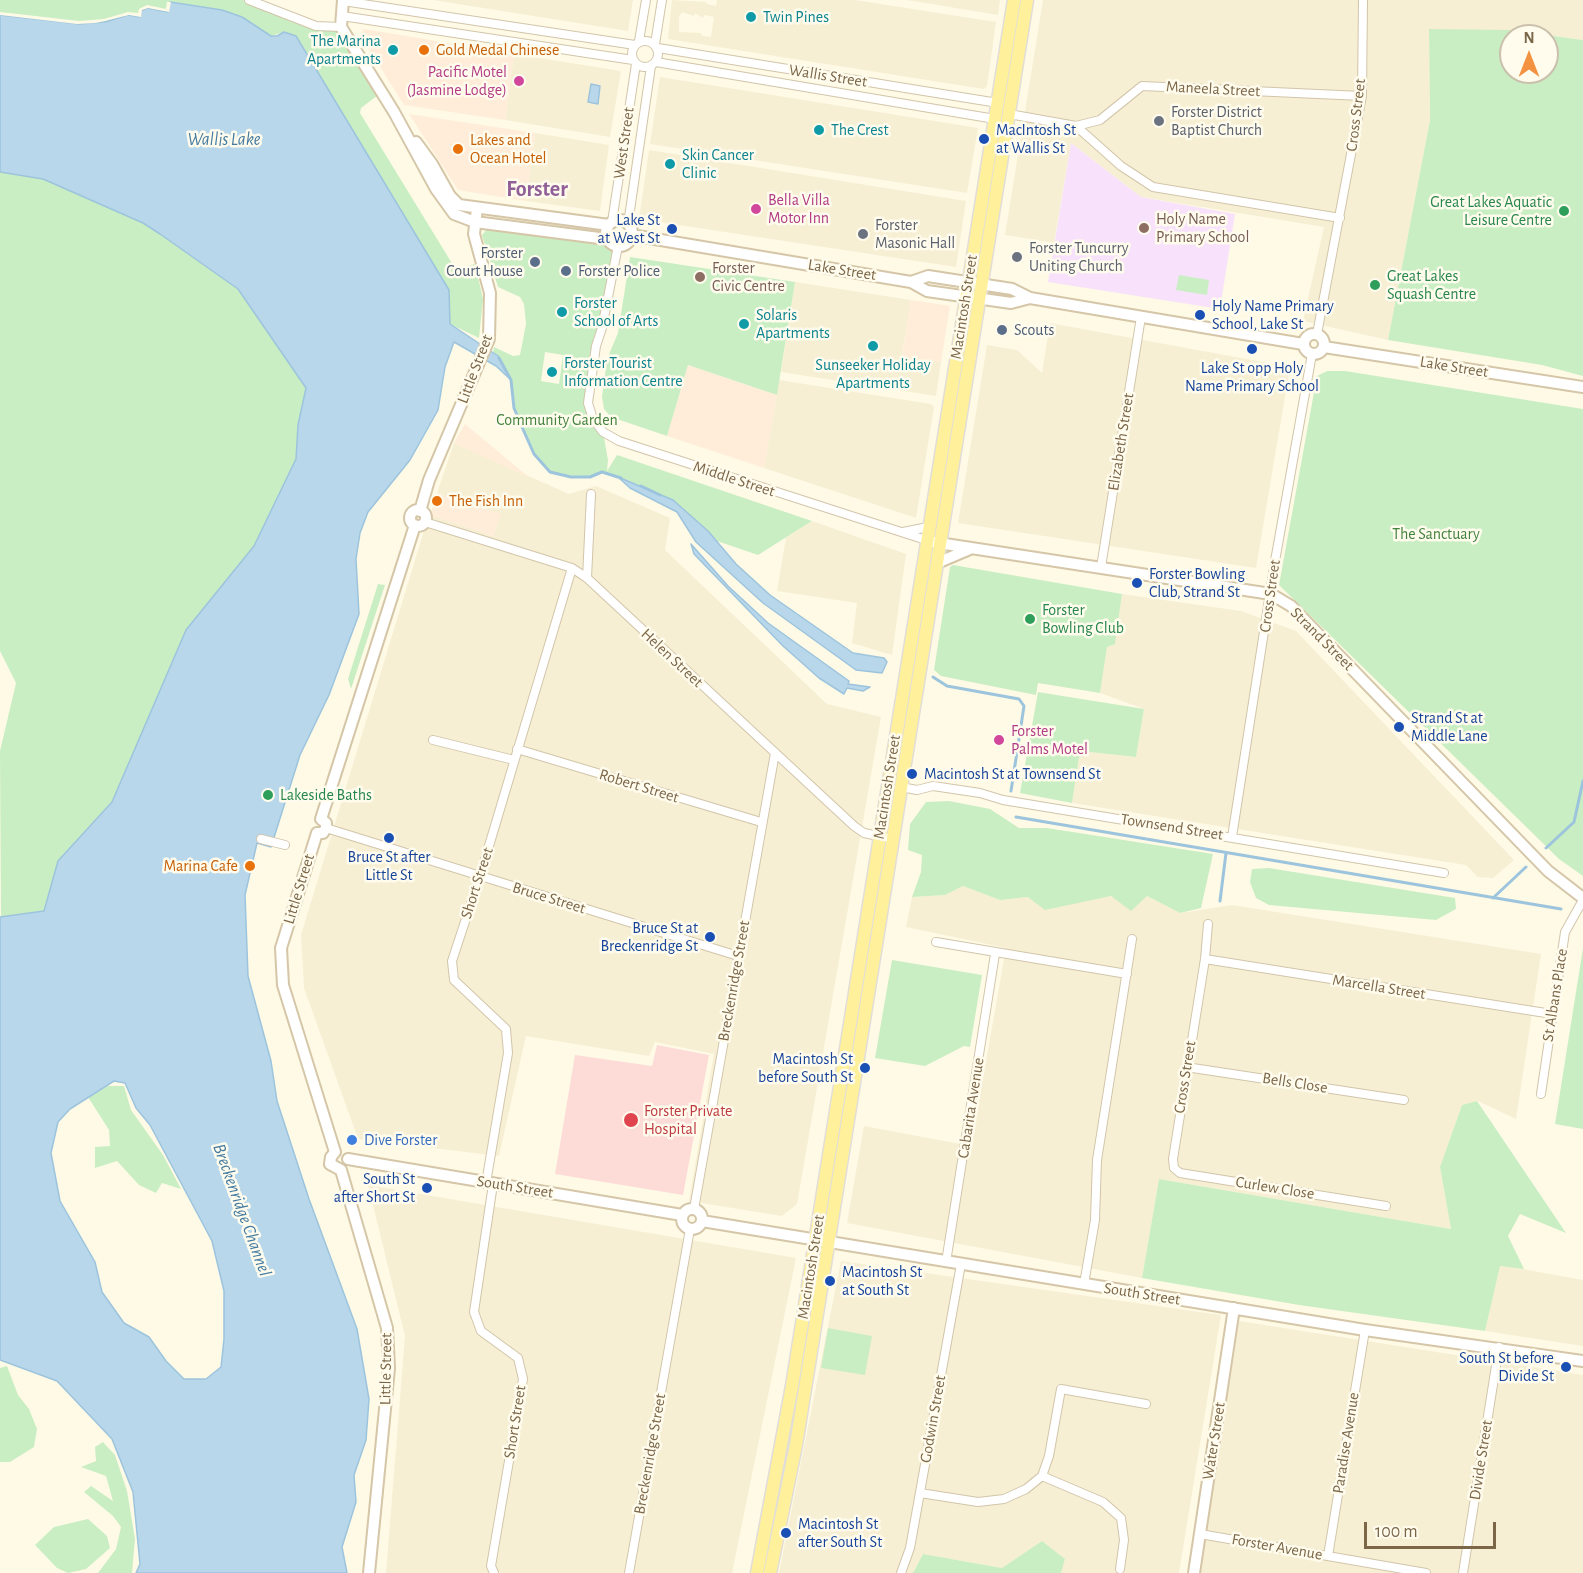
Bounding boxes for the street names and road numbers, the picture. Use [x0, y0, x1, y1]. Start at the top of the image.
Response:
street label: Wallis Street [788, 60, 868, 92]
street label: Maneela Street [1165, 77, 1261, 101]
street label: Cross Street [1342, 78, 1370, 152]
street label: West Street [609, 106, 639, 180]
street label: Macintosh Street [946, 253, 982, 361]
street label: Lake Street [807, 255, 877, 285]
street label: Little Street [453, 332, 497, 406]
street label: Lake Street [1419, 352, 1489, 382]
street label: Elizabeth Street [1104, 392, 1138, 492]
street label: Middle Street [691, 457, 777, 501]
street label: Cross Street [1255, 558, 1285, 634]
street label: Strand Street [1286, 603, 1358, 675]
street label: Helen Street [637, 624, 707, 692]
street label: Macintosh Street [869, 733, 905, 841]
street label: Robert Street [597, 765, 681, 807]
street label: Townsend Street [1119, 809, 1225, 845]
street label: Short Street [456, 845, 498, 921]
street label: Little Street [279, 852, 319, 926]
street label: Bruce Street [510, 878, 588, 918]
street label: Breckenridge Street [714, 919, 754, 1043]
street label: St Albans Place [1538, 947, 1572, 1043]
street label: Marcella Street [1331, 970, 1427, 1004]
street label: Cross Street [1170, 1039, 1200, 1115]
street label: Cabarita Avenue [954, 1056, 988, 1160]
street label: Bells Close [1261, 1068, 1329, 1098]
street label: South Street [475, 1171, 555, 1203]
street label: Curlew Close [1234, 1172, 1316, 1204]
street label: Macintosh Street [793, 1213, 829, 1321]
street label: South Street [1102, 1278, 1182, 1310]
street label: Little Street [376, 1333, 396, 1405]
street label: Godwin Street [916, 1374, 950, 1464]
street label: Short Street [500, 1384, 530, 1460]
street label: Paradise Avenue [1329, 1391, 1363, 1495]
street label: Breckenridge Street [630, 1392, 670, 1516]
street label: Water Street [1198, 1401, 1230, 1481]
street label: Divide Street [1465, 1419, 1497, 1501]
street label: Forster Avenue [1230, 1530, 1324, 1564]

